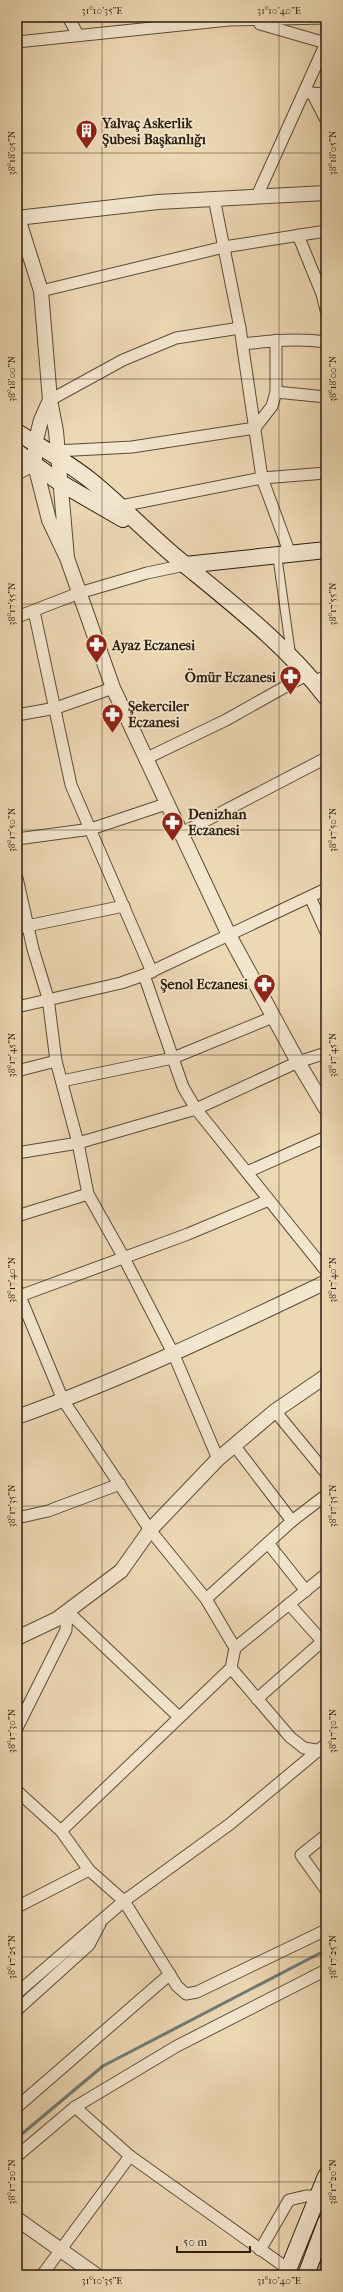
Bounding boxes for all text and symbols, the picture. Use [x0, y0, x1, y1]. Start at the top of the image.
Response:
text: 31°10'35"E [82, 5, 122, 17]
text: 31°10'40"E [257, 5, 301, 17]
place label: Yalvaç Askerlik Şubesi Başkanlığı [101, 115, 207, 149]
building icon: Yalvaç Askerlik Şubesi Başkanlığı [73, 118, 99, 151]
text: 38°18'05"N [6, 130, 18, 175]
text: 38°18'05"N [327, 130, 339, 175]
text: 38°18'00"N [6, 356, 18, 402]
text: 38°18'00"N [327, 356, 339, 402]
text: 38°17'55"N [6, 582, 18, 626]
text: 38°17'55"N [327, 582, 339, 626]
pharmacy icon: Ayaz Eczanesi [83, 632, 109, 665]
place label: Ayaz Eczanesi [111, 637, 196, 654]
pharmacy icon: Ömür Eczanesi [278, 664, 304, 697]
place label: Ömür Eczanesi [185, 668, 277, 686]
place label: Şekerciler Eczanesi [128, 698, 190, 731]
pharmacy icon: Şekerciler Eczanesi [99, 701, 125, 734]
place label: Denizhan Eczanesi [188, 806, 247, 839]
text: 38°17'50"N [6, 807, 18, 852]
text: 38°17'50"N [327, 807, 339, 852]
pharmacy icon: Denizhan Eczanesi [160, 809, 186, 842]
pharmacy icon: Şenol Eczanesi [251, 971, 277, 1004]
place label: Şenol Eczanesi [160, 976, 249, 993]
text: 38°17'45"N [6, 1032, 18, 1077]
text: 38°17'45"N [327, 1032, 339, 1077]
text: 38°17'40"N [6, 1256, 18, 1303]
text: 38°17'40"N [327, 1256, 339, 1303]
text: 38°17'35"N [6, 1484, 18, 1528]
text: 38°17'35"N [327, 1484, 339, 1528]
text: 38°17'30"N [6, 1708, 18, 1753]
text: 38°17'30"N [327, 1708, 339, 1753]
text: 38°17'25"N [6, 1934, 18, 1979]
text: 38°17'25"N [327, 1934, 339, 1979]
text: 38°17'20"N [6, 2159, 18, 2205]
text: 38°17'20"N [327, 2159, 339, 2205]
scale bar [177, 2228, 250, 2254]
text: 50 m [183, 2235, 207, 2249]
text: 31°10'35"E [82, 2275, 122, 2287]
text: 31°10'40"E [257, 2275, 301, 2287]

